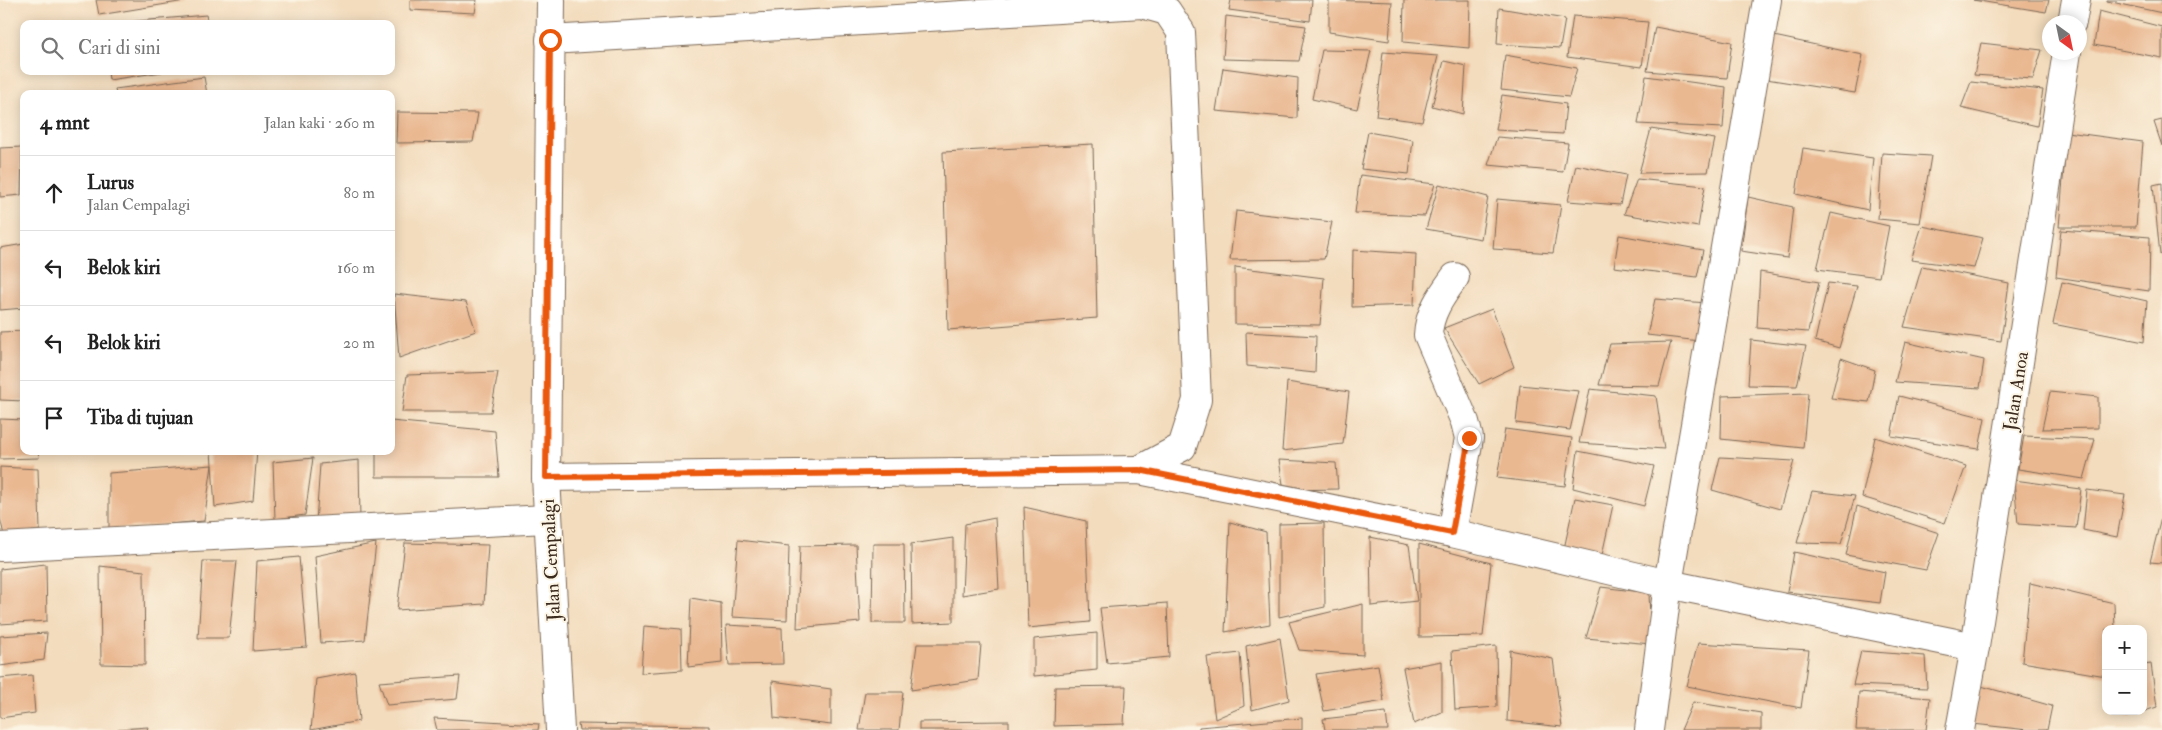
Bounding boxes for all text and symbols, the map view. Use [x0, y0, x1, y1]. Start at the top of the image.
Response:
north arrow [2042, 15, 2087, 60]
search box [20, 20, 395, 75]
route start [539, 29, 562, 52]
icon: search [38, 34, 66, 62]
text: Cari di sini [78, 36, 161, 60]
text: 4 mnt [40, 109, 90, 136]
text: Jalan kaki · 260 m [264, 113, 375, 133]
text: Lurus [87, 171, 134, 195]
icon: ahead [40, 179, 68, 207]
text: 80 m [344, 183, 375, 203]
text: Jalan Cempalagi [87, 195, 190, 215]
icon: left [40, 254, 68, 282]
text: Belok kiri [87, 256, 161, 280]
text: 160 m [337, 258, 375, 278]
icon: left [40, 329, 68, 357]
text: Belok kiri [87, 331, 161, 355]
text: 20 m [343, 333, 375, 353]
street label: Jalan Anoa [1998, 349, 2034, 434]
icon: arrive [40, 404, 68, 432]
text: Tiba di tujuan [87, 406, 193, 430]
route end [1458, 427, 1481, 450]
street label: Jalan Cempalagi [536, 498, 567, 623]
map controls [2102, 625, 2147, 715]
button: + [2102, 625, 2147, 670]
button: − [2102, 670, 2147, 715]

